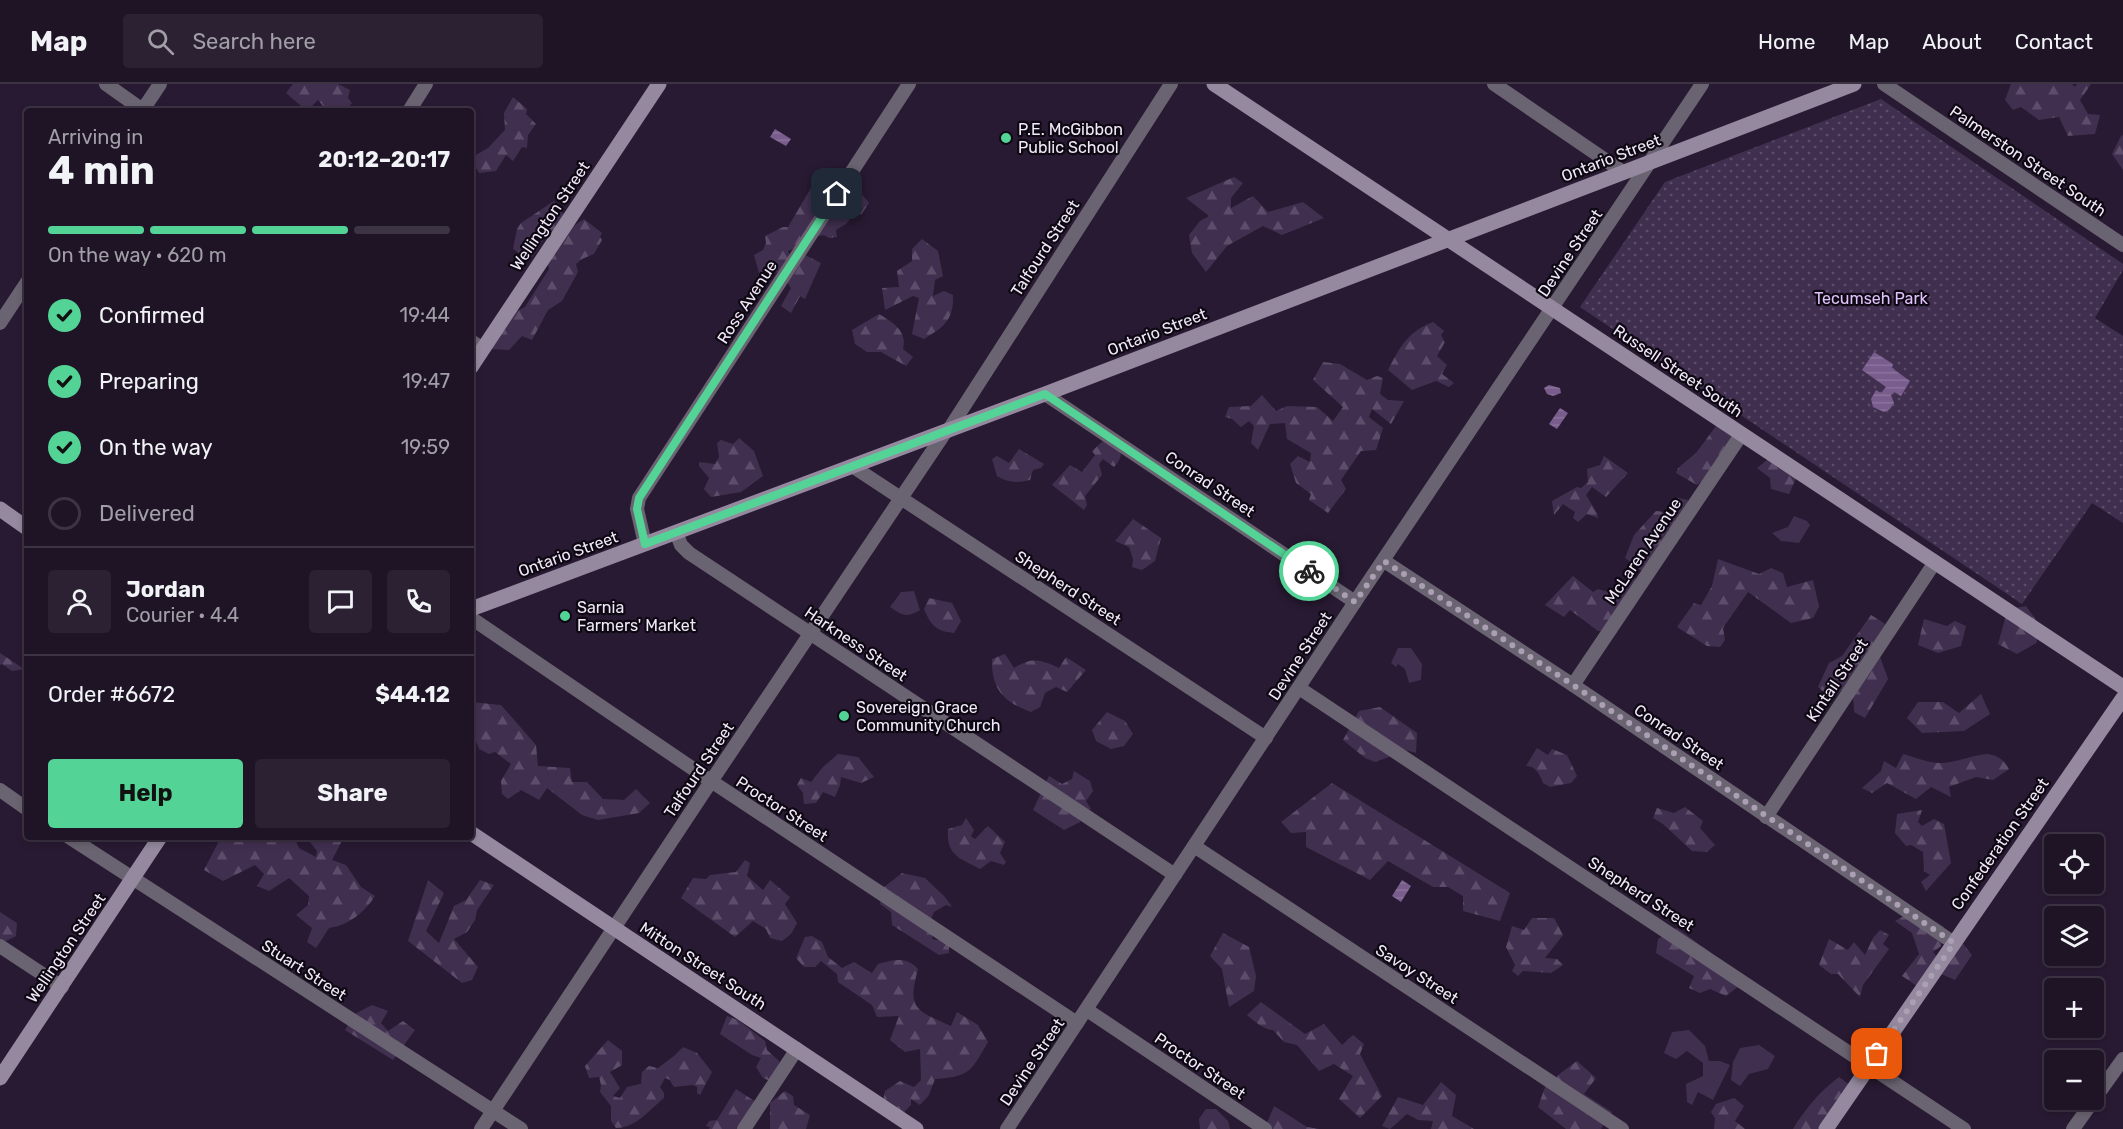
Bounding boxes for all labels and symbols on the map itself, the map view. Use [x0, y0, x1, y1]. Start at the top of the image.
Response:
street label: Palmerston Street South [1946, 102, 2110, 220]
place label: P.E. McGibbon Public School [1018, 120, 1123, 157]
street label: Ontario Street [1559, 130, 1663, 186]
marker: P.E. McGibbon Public School [999, 131, 1013, 145]
street label: Wellington Street [506, 158, 594, 274]
pin [811, 168, 862, 219]
street label: Talfourd Street [1007, 196, 1083, 300]
street label: Devine Street [1534, 206, 1606, 300]
street label: Ross Avenue [713, 257, 781, 347]
park label: Tecumseh Park [1814, 289, 1928, 308]
street label: Ontario Street [1105, 304, 1209, 360]
street label: Russell Street South [1610, 321, 1746, 421]
street label: Conrad Street [1162, 447, 1258, 521]
street label: McLaren Avenue [1601, 494, 1685, 608]
street label: Ontario Street [516, 527, 620, 581]
courier [1279, 541, 1339, 601]
street label: Shepherd Street [1011, 547, 1125, 629]
place label: Sarnia Farmers' Market [577, 598, 696, 635]
street label: Harkness Street [801, 603, 911, 685]
street label: Devine Street [1264, 608, 1336, 704]
marker: Sarnia Farmers' Market [558, 609, 572, 623]
street label: Kintail Street [1802, 635, 1872, 725]
place label: Sovereign Grace Community Church [856, 698, 1001, 735]
street label: Conrad Street [1631, 700, 1727, 774]
marker: Sovereign Grace Community Church [837, 709, 851, 723]
street label: Talfourd Street [660, 719, 738, 821]
street label: Proctor Street [733, 772, 831, 846]
street label: Confederation Street [1947, 774, 2053, 914]
street label: Shepherd Street [1584, 853, 1698, 935]
street label: Wellington Street [22, 890, 110, 1006]
street label: Mitton Street South [636, 918, 770, 1014]
street label: Stuart Street [258, 936, 350, 1004]
street label: Savoy Street [1372, 940, 1462, 1008]
street label: Devine Street [996, 1015, 1068, 1109]
pin [1851, 1028, 1902, 1079]
street label: Proctor Street [1151, 1029, 1249, 1103]

